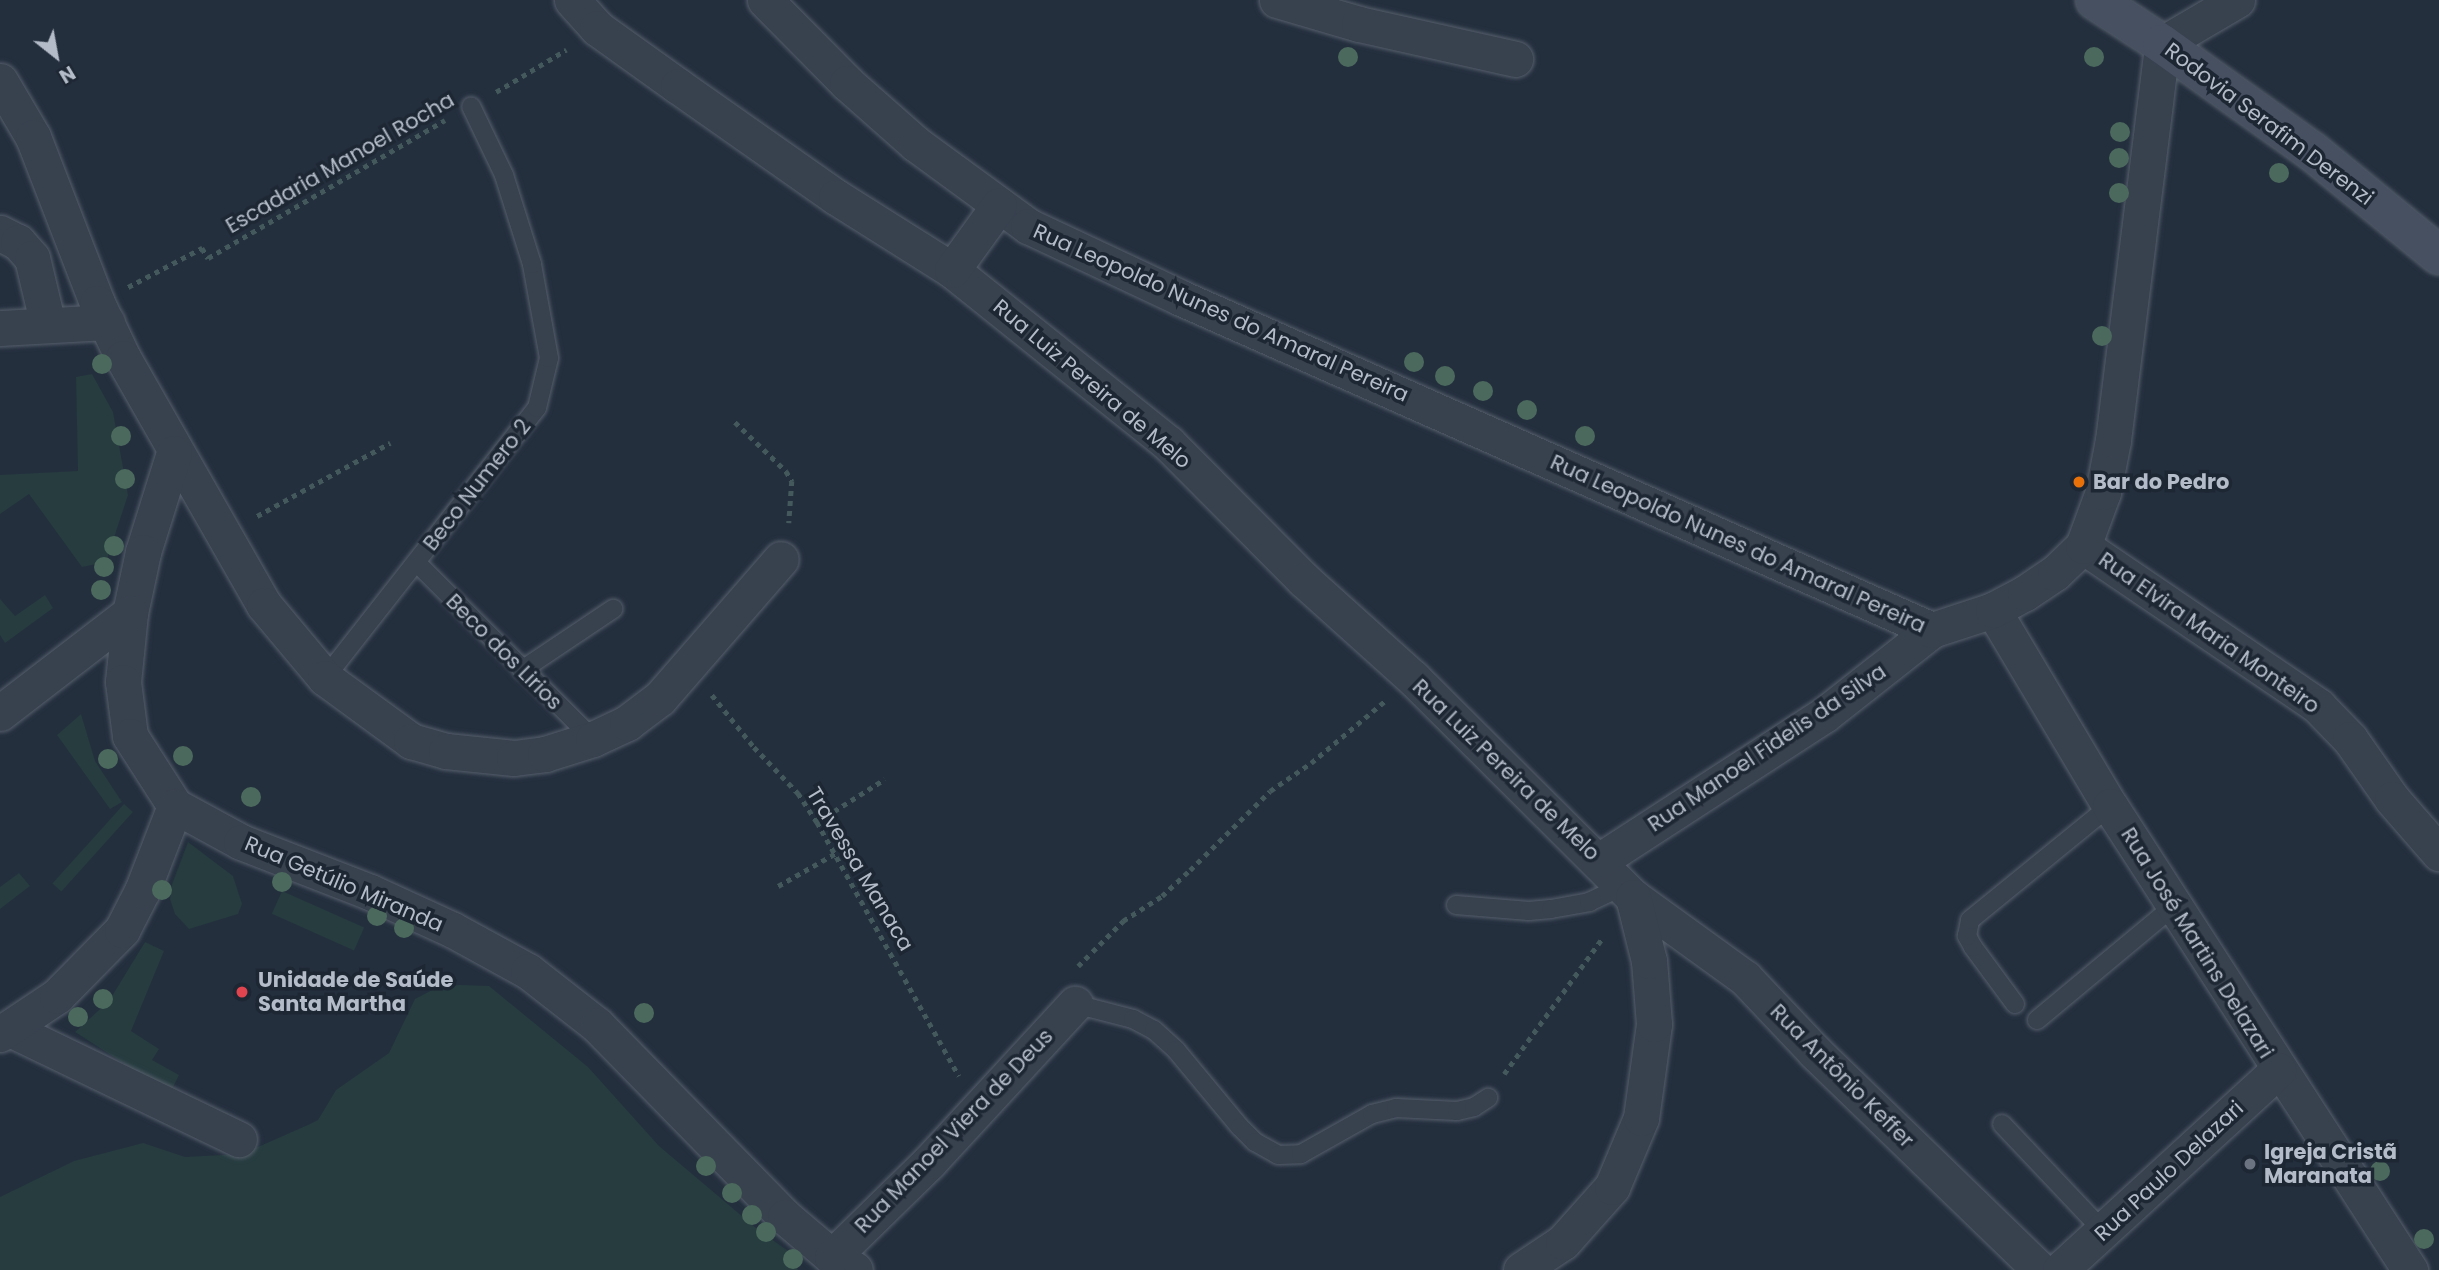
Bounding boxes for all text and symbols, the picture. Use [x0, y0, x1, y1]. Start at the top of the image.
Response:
north arrow [21, 21, 91, 91]
street label: Rodovia Serafim Derenzi [2160, 37, 2378, 211]
text: N [54, 59, 80, 90]
street label: Escadaria Manoel Rocha [221, 87, 459, 239]
street label: Rua Leopoldo Nunes do Amaral Pereira [1029, 219, 1413, 407]
street label: Rua Luiz Pereira de Melo [988, 294, 1196, 474]
street label: Beco Numero 2 [418, 414, 536, 556]
street label: Rua Leopoldo Nunes do Amaral Pereira [1546, 450, 1930, 638]
place label: Bar do Pedro [2093, 469, 2229, 495]
marker: Bar do Pedro [2071, 474, 2087, 490]
street label: Rua Elvira Maria Monteiro [2094, 547, 2324, 719]
street label: Beco dos Lirios [441, 589, 567, 715]
street label: Rua Manoel Fidelis da Silva [1643, 659, 1891, 837]
street label: Rua Luiz Pereira de Melo [1407, 674, 1605, 866]
street label: Travessa Manaca [801, 782, 919, 956]
street label: Rua José Martins Delazari [2116, 823, 2278, 1063]
street label: Rua Getúlio Miranda [241, 831, 447, 937]
place label: Unidade de Saúde Santa Martha [258, 967, 453, 1017]
marker: Unidade de Saúde Santa Martha [232, 982, 252, 1002]
street label: Rua Antônio Keffer [1765, 999, 1919, 1153]
street label: Rua Manoel Viera de Deus [850, 1024, 1058, 1238]
street label: Rua Paulo Delazari [2089, 1096, 2249, 1246]
place label: Igreja Cristã Maranata [2264, 1139, 2397, 1189]
marker: Igreja Cristã Maranata [2242, 1156, 2258, 1172]

